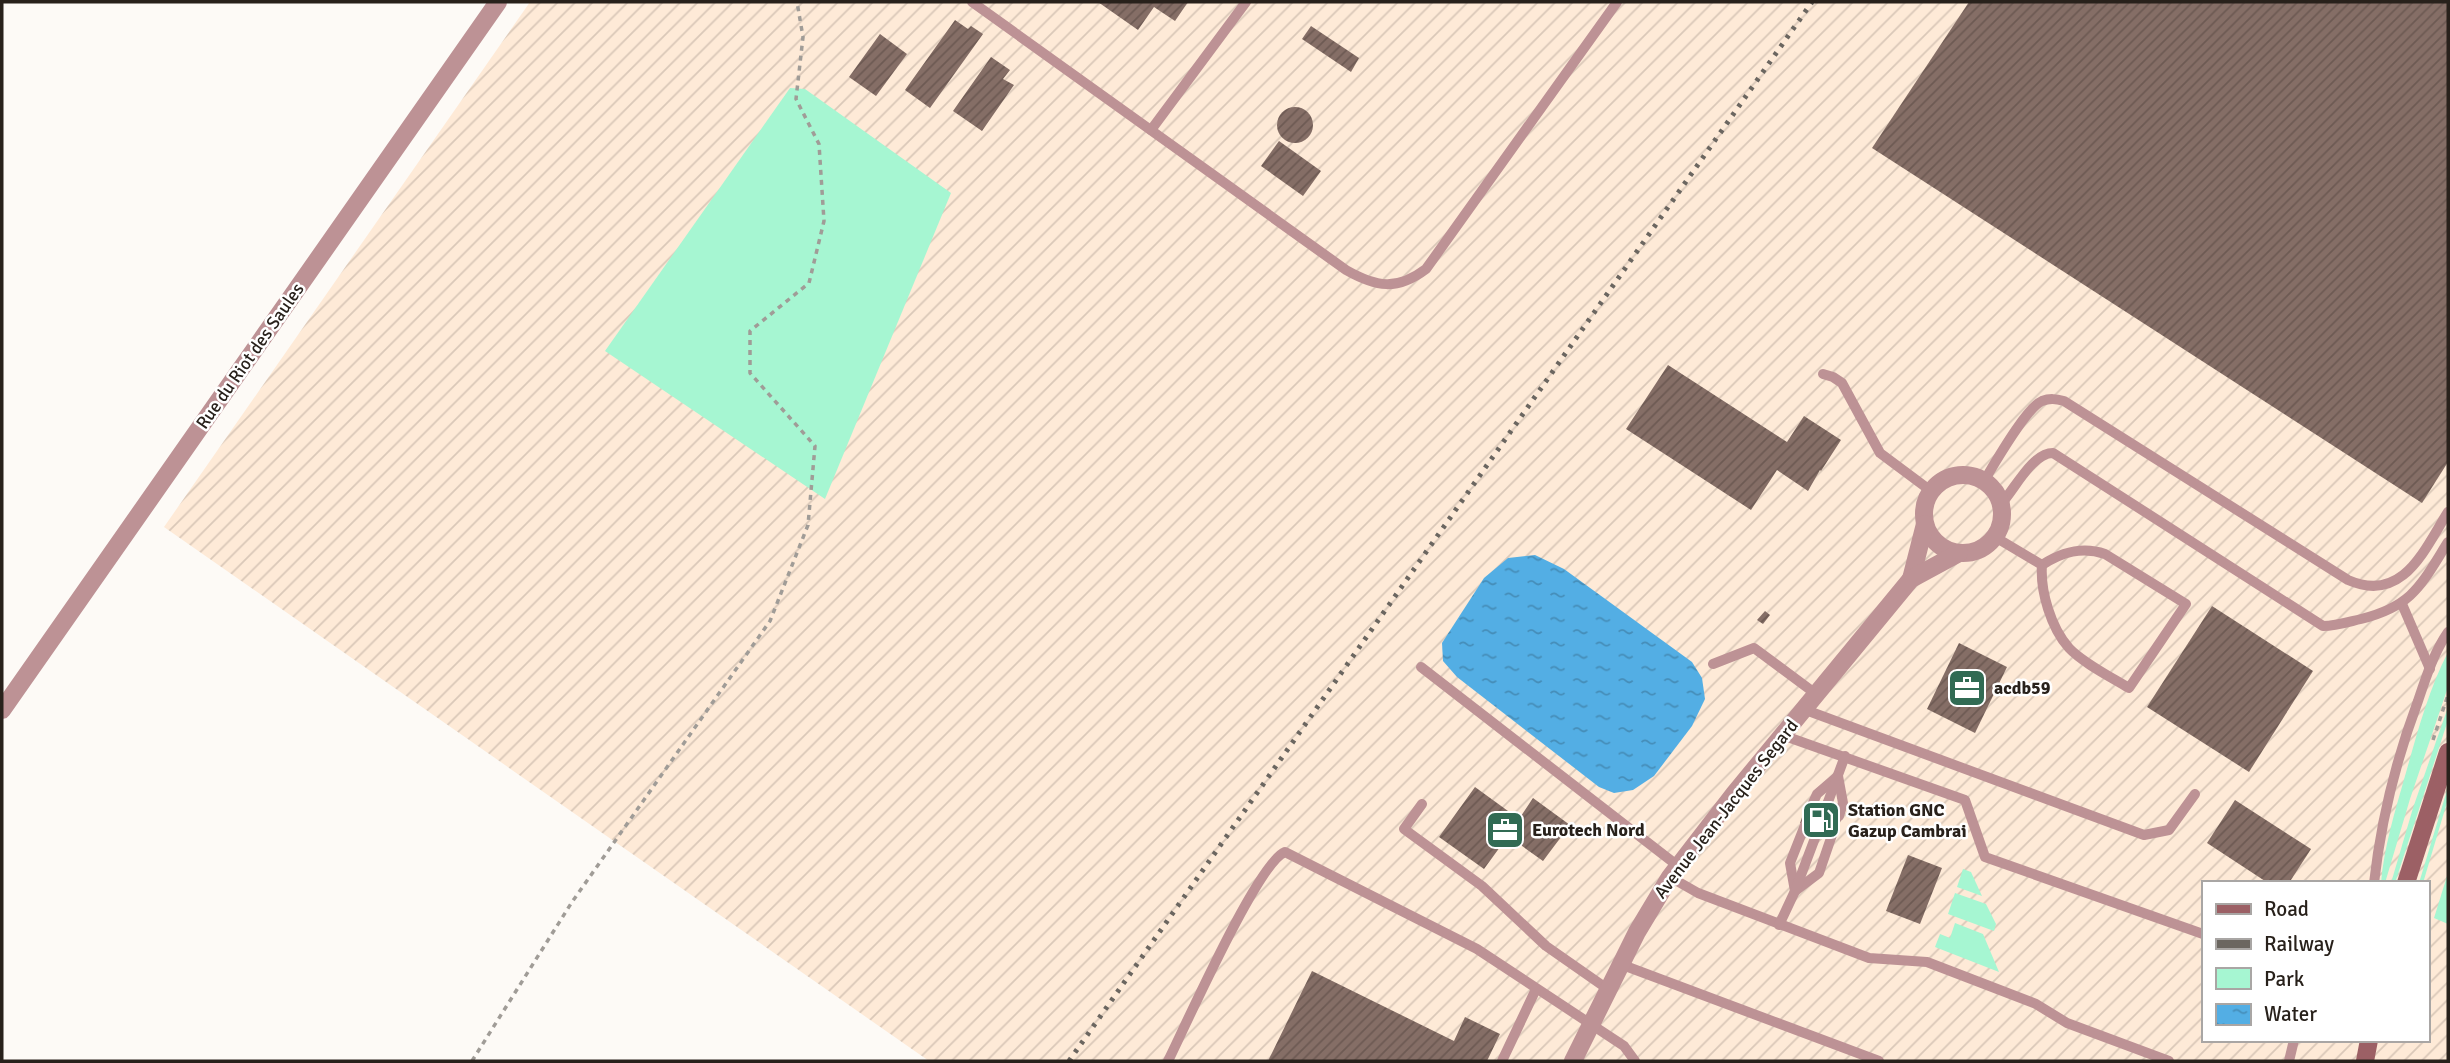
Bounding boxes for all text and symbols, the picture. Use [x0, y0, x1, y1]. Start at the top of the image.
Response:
street label: Rue du Riot des Saules [191, 279, 309, 433]
office icon: acdb59 [1946, 667, 1988, 709]
place label: acdb59 [1994, 677, 2051, 699]
street label: Avenue Jean-Jacques Segard [1649, 715, 1803, 903]
fuel station icon: Station GNC Gazup Cambrai [1800, 799, 1842, 841]
place label: Station GNC Gazup Cambrai [1848, 799, 1967, 842]
office icon: Eurotech Nord [1484, 809, 1526, 851]
place label: Eurotech Nord [1532, 819, 1645, 841]
legend [2202, 881, 2429, 1042]
text: Road [2264, 896, 2309, 922]
text: Railway [2264, 931, 2334, 957]
text: Park [2264, 966, 2305, 992]
text: Water [2264, 1001, 2317, 1027]

